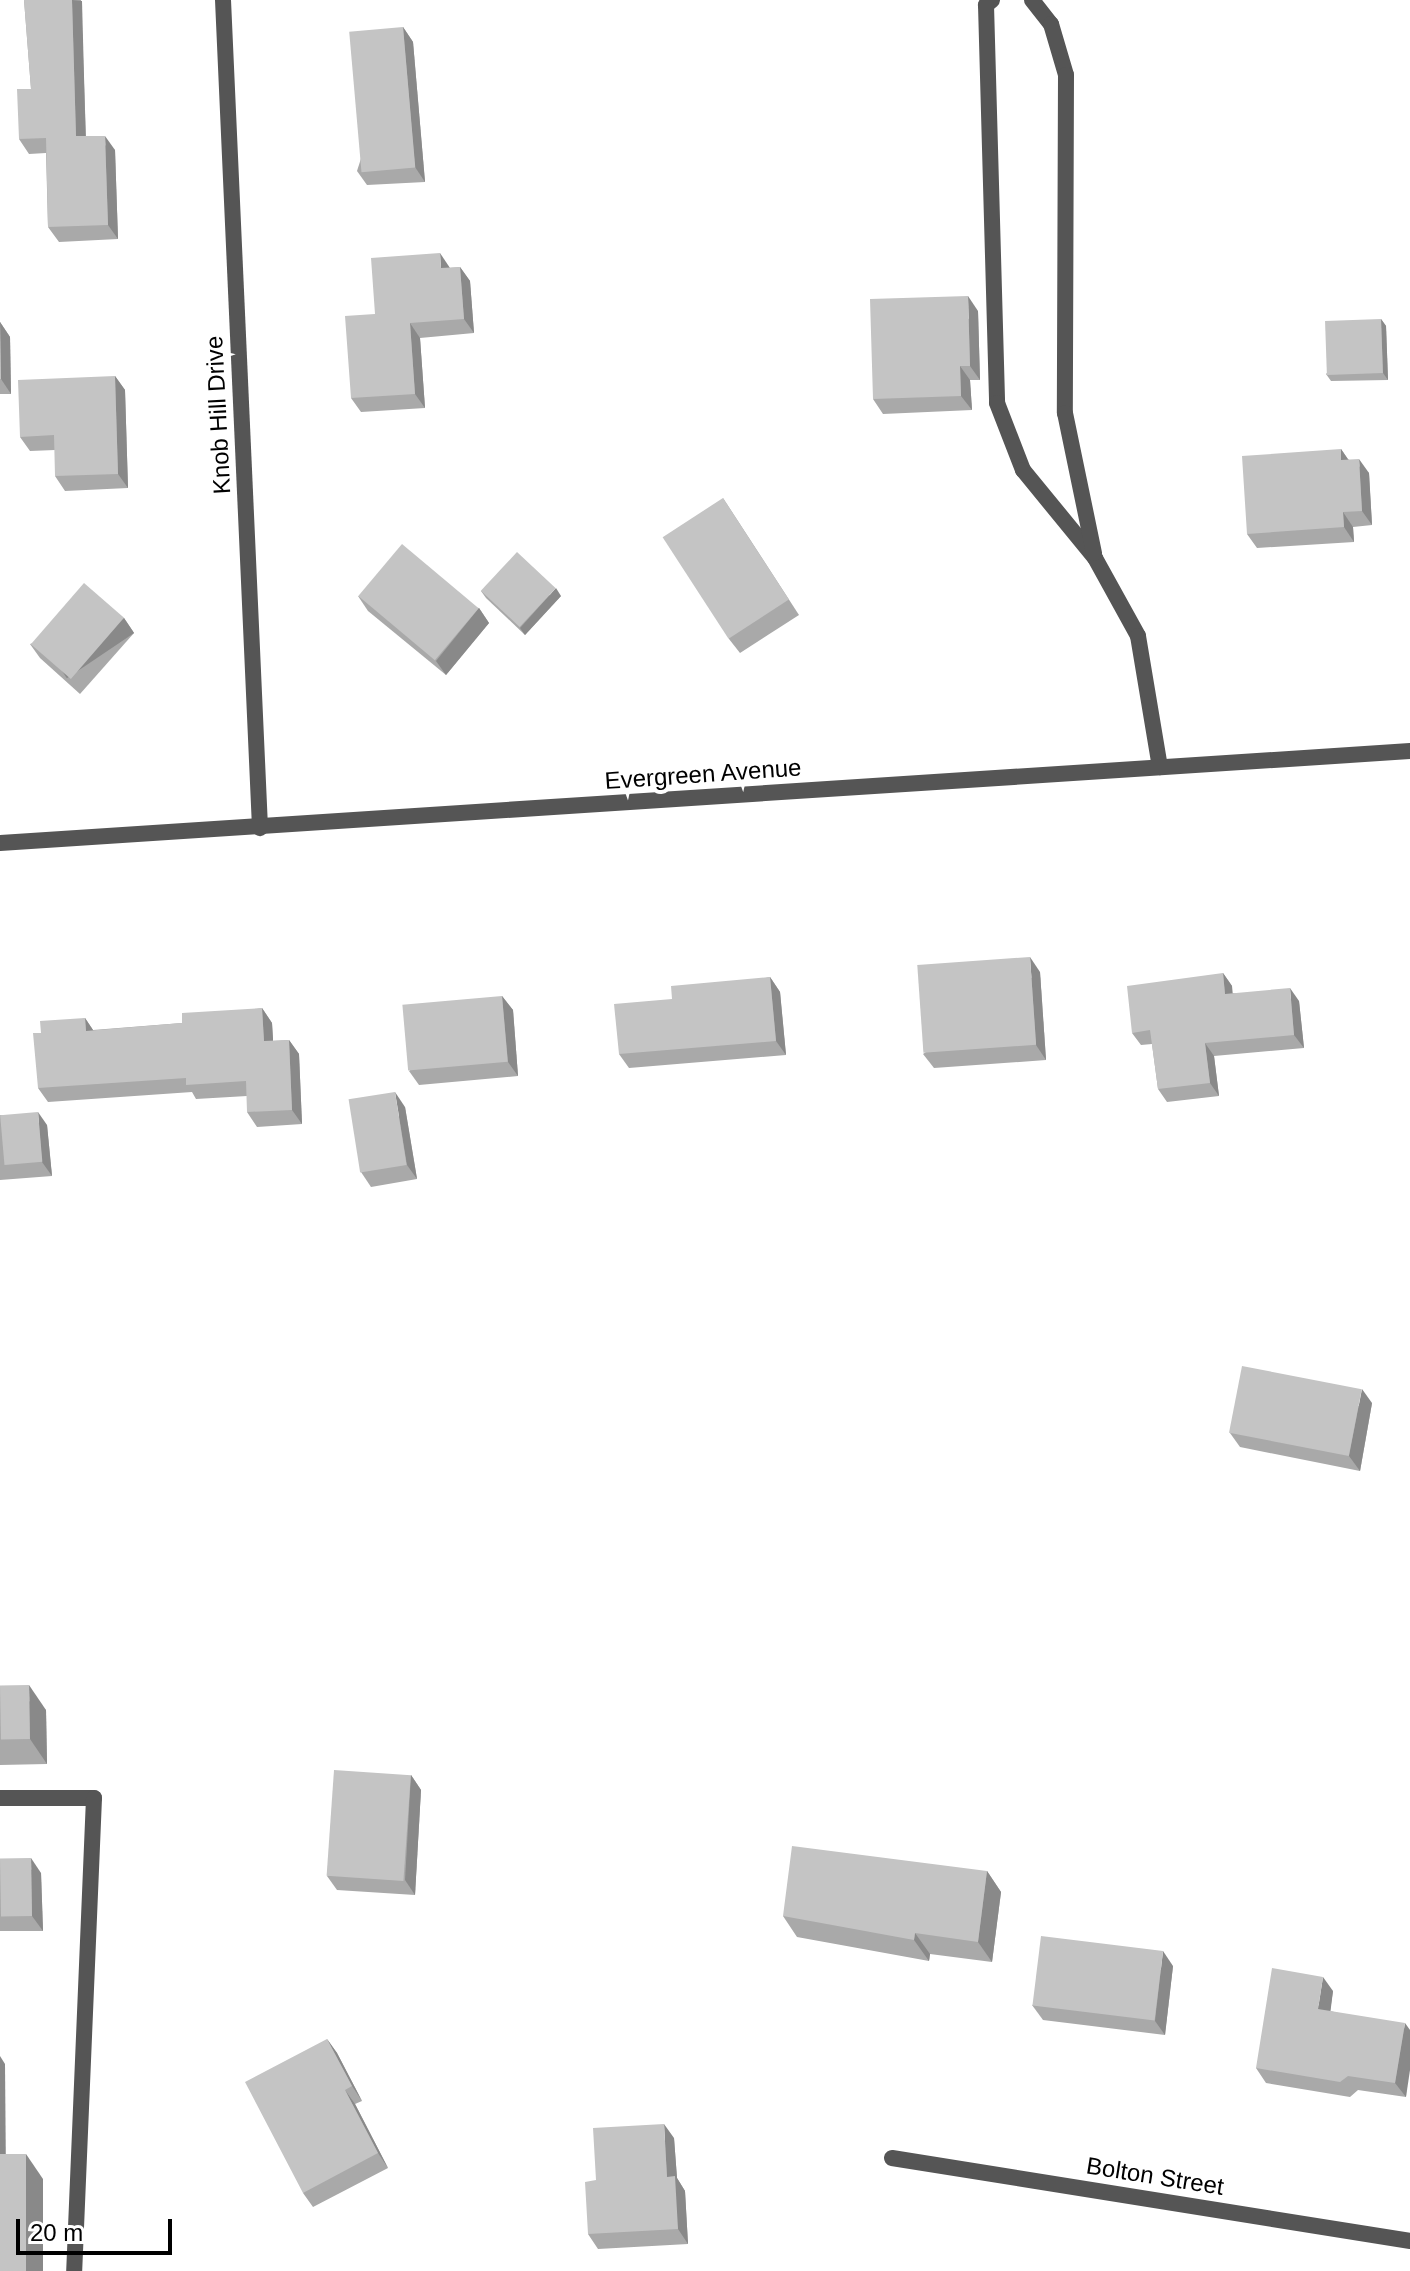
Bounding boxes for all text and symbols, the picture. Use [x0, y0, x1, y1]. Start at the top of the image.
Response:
street label: Knob Hill Drive [199, 335, 237, 495]
street label: Evergreen Avenue [603, 753, 803, 795]
street label: Bolton Street [1084, 2151, 1226, 2201]
scale bar [20, 2203, 176, 2253]
text: 20 m [30, 2219, 83, 2246]

